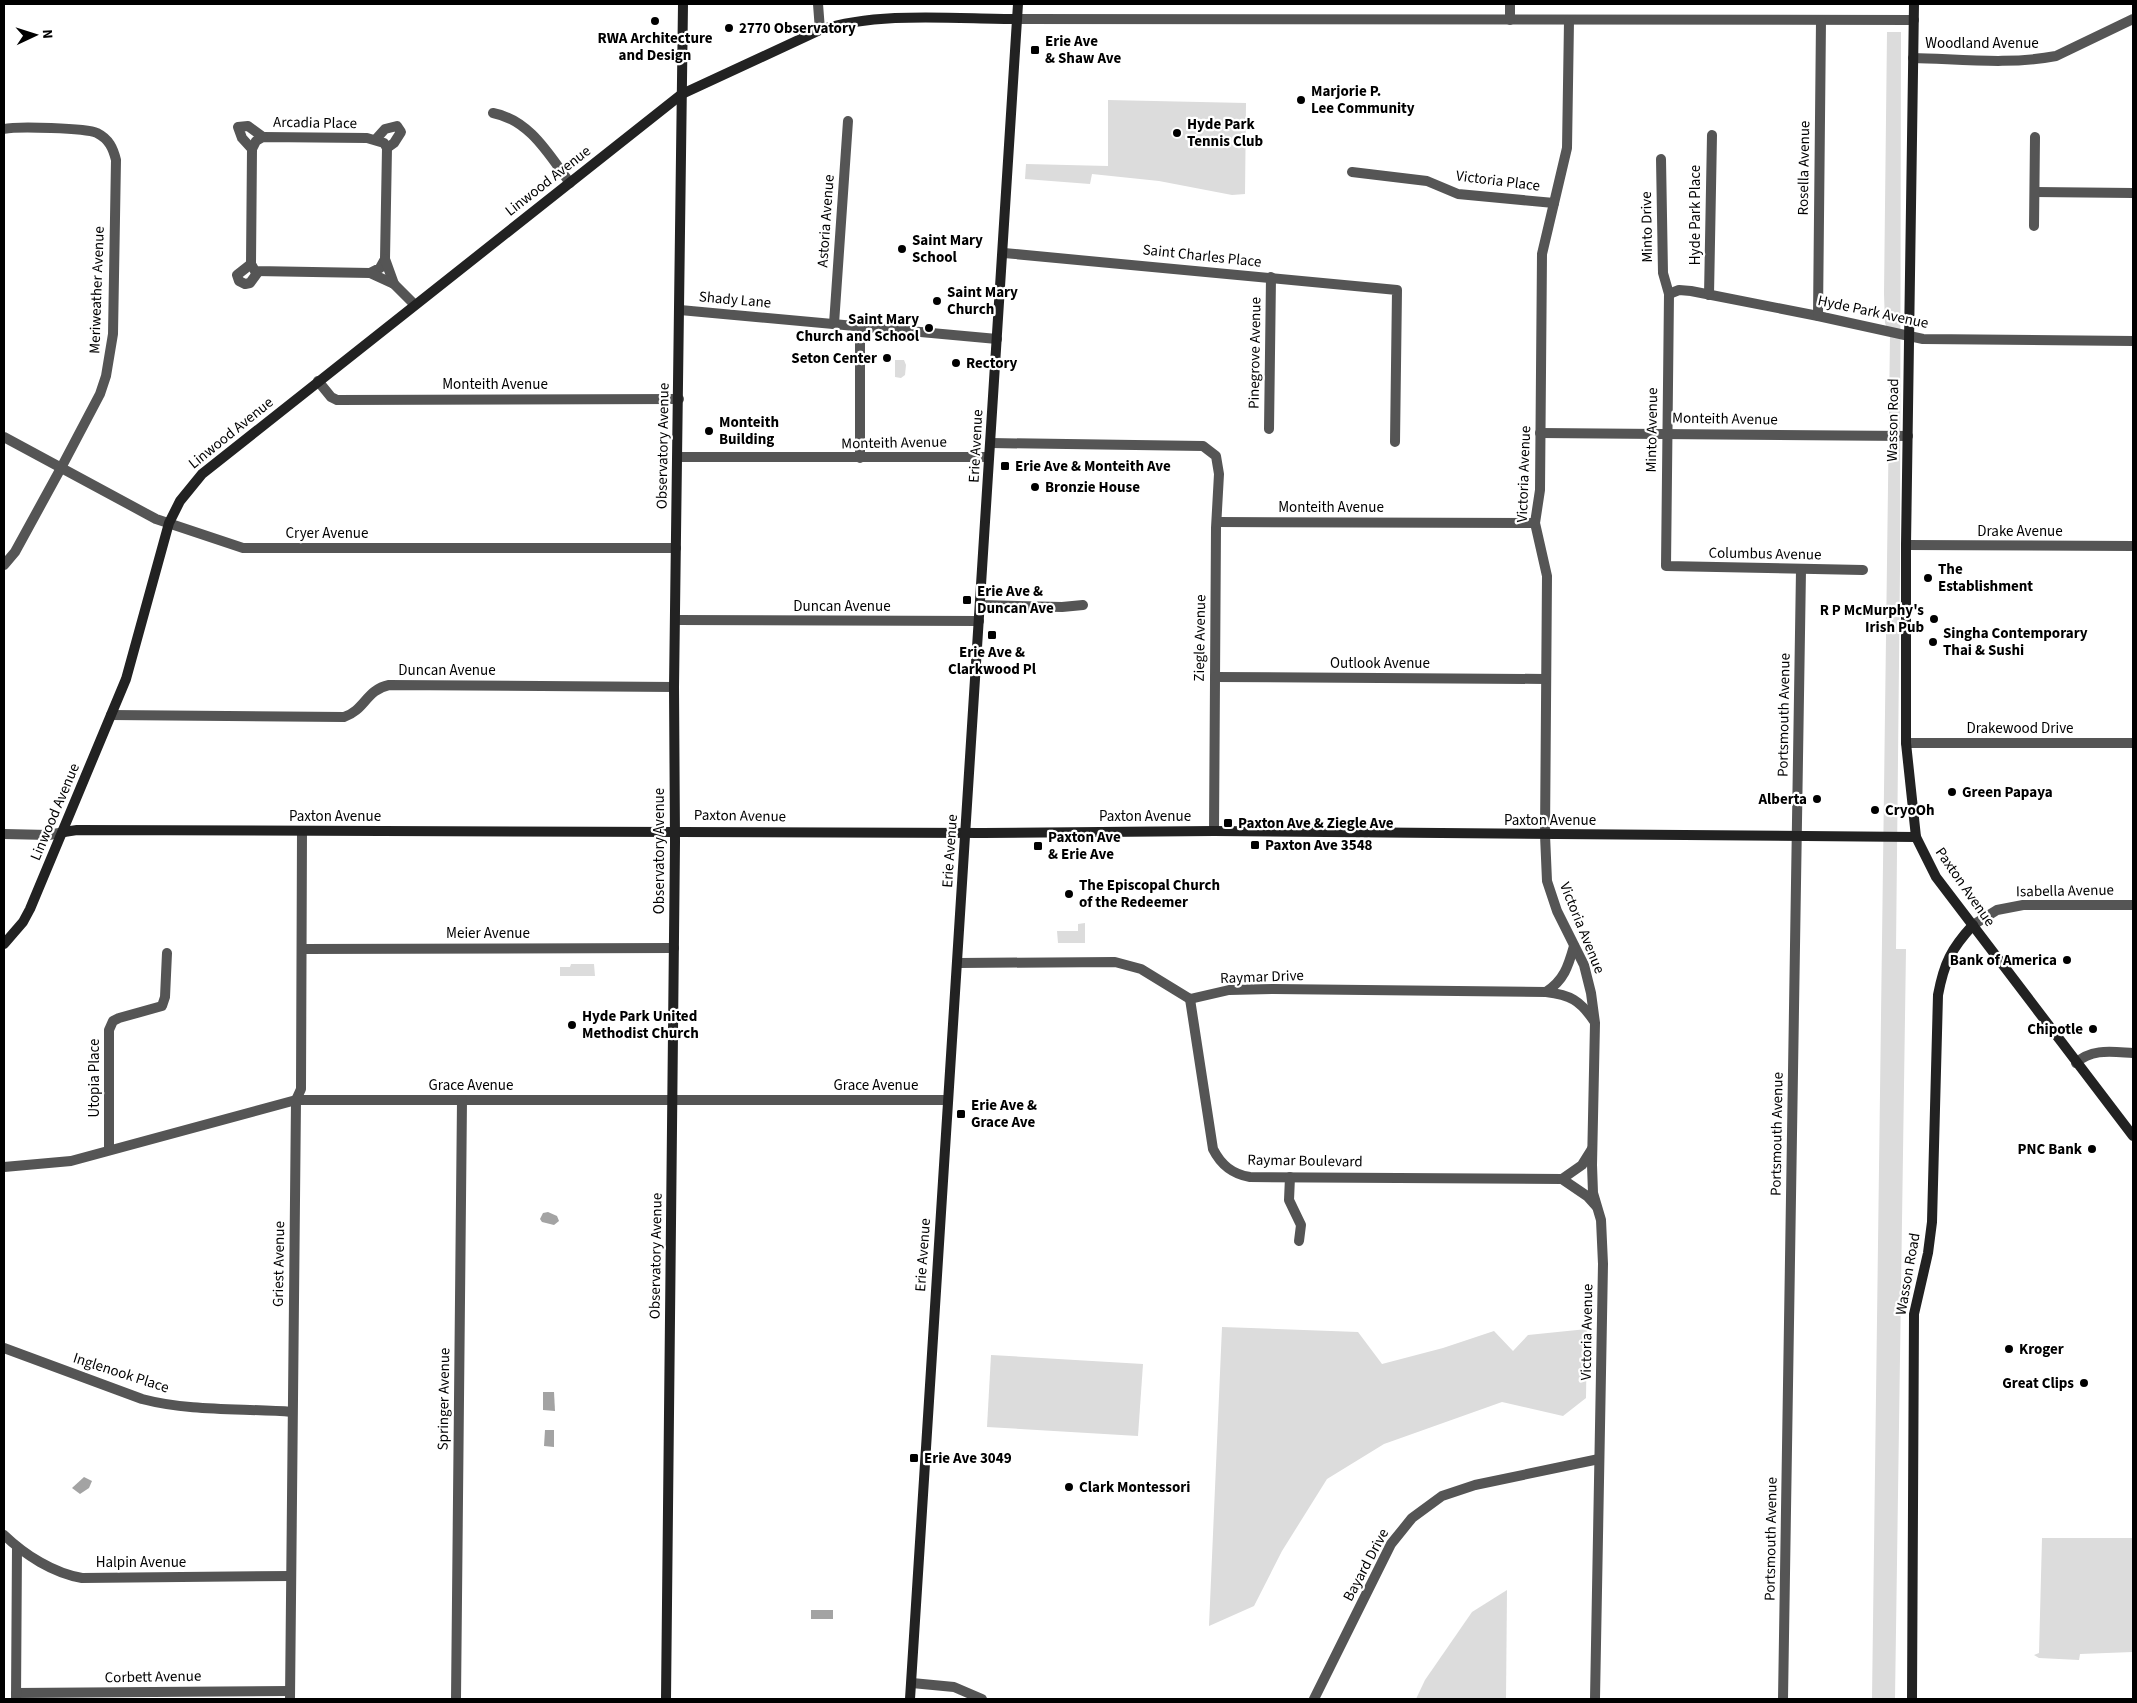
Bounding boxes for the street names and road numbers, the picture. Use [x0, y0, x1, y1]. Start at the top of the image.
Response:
street label: Woodland Avenue [1925, 33, 2039, 54]
street label: Arcadia Place [273, 112, 357, 134]
street label: Rosella Avenue [1793, 120, 1815, 216]
street label: Linwood Avenue [501, 141, 595, 221]
street label: Victoria Place [1455, 165, 1541, 197]
street label: Hyde Park Place [1685, 165, 1706, 265]
street label: Astoria Avenue [812, 174, 840, 268]
street label: Minto Drive [1636, 191, 1658, 263]
street label: Meriweather Avenue [84, 226, 110, 354]
street label: Saint Charles Place [1142, 239, 1262, 273]
street label: Shady Lane [698, 286, 772, 314]
street label: Hyde Park Avenue [1816, 290, 1930, 334]
street label: Pinegrove Avenue [1244, 297, 1266, 409]
street label: Monteith Avenue [442, 374, 548, 395]
street label: Wasson Road [1882, 378, 1904, 462]
street label: Observatory Avenue [651, 383, 675, 509]
street label: Minto Avenue [1641, 387, 1663, 473]
street label: Linwood Avenue [184, 392, 278, 474]
street label: Monteith Avenue [1672, 408, 1778, 430]
street label: Erie Avenue [964, 409, 988, 483]
street label: Victoria Avenue [1512, 425, 1536, 523]
street label: Monteith Avenue [841, 432, 947, 454]
street label: Monteith Avenue [1278, 497, 1384, 518]
street label: Drake Avenue [1977, 521, 2063, 542]
street label: Cryer Avenue [286, 523, 368, 544]
street label: Columbus Avenue [1708, 543, 1822, 565]
street label: Ziegle Avenue [1189, 594, 1211, 682]
street label: Duncan Avenue [793, 596, 891, 617]
street label: Outlook Avenue [1330, 653, 1430, 674]
street label: Portsmouth Avenue [1772, 653, 1796, 777]
street label: Duncan Avenue [398, 660, 496, 681]
street label: Drakewood Drive [1966, 718, 2074, 739]
street label: Linwood Avenue [25, 760, 85, 864]
street label: Observatory Avenue [649, 788, 670, 914]
street label: Paxton Avenue [694, 805, 786, 827]
street label: Paxton Avenue [289, 806, 381, 827]
street label: Paxton Avenue [1099, 806, 1191, 827]
street label: Paxton Avenue [1504, 810, 1596, 831]
street label: Erie Avenue [937, 814, 963, 888]
street label: Paxton Avenue [1930, 843, 2000, 931]
street label: Victoria Avenue [1554, 879, 1610, 977]
street label: Isabella Avenue [2016, 880, 2114, 902]
street label: Meier Avenue [446, 923, 530, 944]
street label: Raymar Drive [1220, 965, 1304, 989]
street label: Utopia Place [84, 1038, 105, 1118]
street label: Portsmouth Avenue [1765, 1072, 1789, 1196]
street label: Grace Avenue [429, 1075, 513, 1096]
street label: Grace Avenue [834, 1075, 918, 1096]
street label: Raymar Boulevard [1247, 1149, 1363, 1173]
street label: Observatory Avenue [644, 1193, 668, 1319]
street label: Erie Avenue [910, 1218, 936, 1292]
street label: Griest Avenue [268, 1221, 290, 1307]
street label: Wasson Road [1890, 1231, 1926, 1317]
street label: Victoria Avenue [1576, 1283, 1598, 1381]
street label: Springer Avenue [433, 1347, 455, 1451]
street label: Inglenook Place [70, 1348, 172, 1398]
street label: Portsmouth Avenue [1759, 1477, 1783, 1601]
street label: Bayard Drive [1338, 1525, 1394, 1605]
street label: Halpin Avenue [96, 1552, 186, 1573]
street label: Corbett Avenue [105, 1666, 201, 1688]

